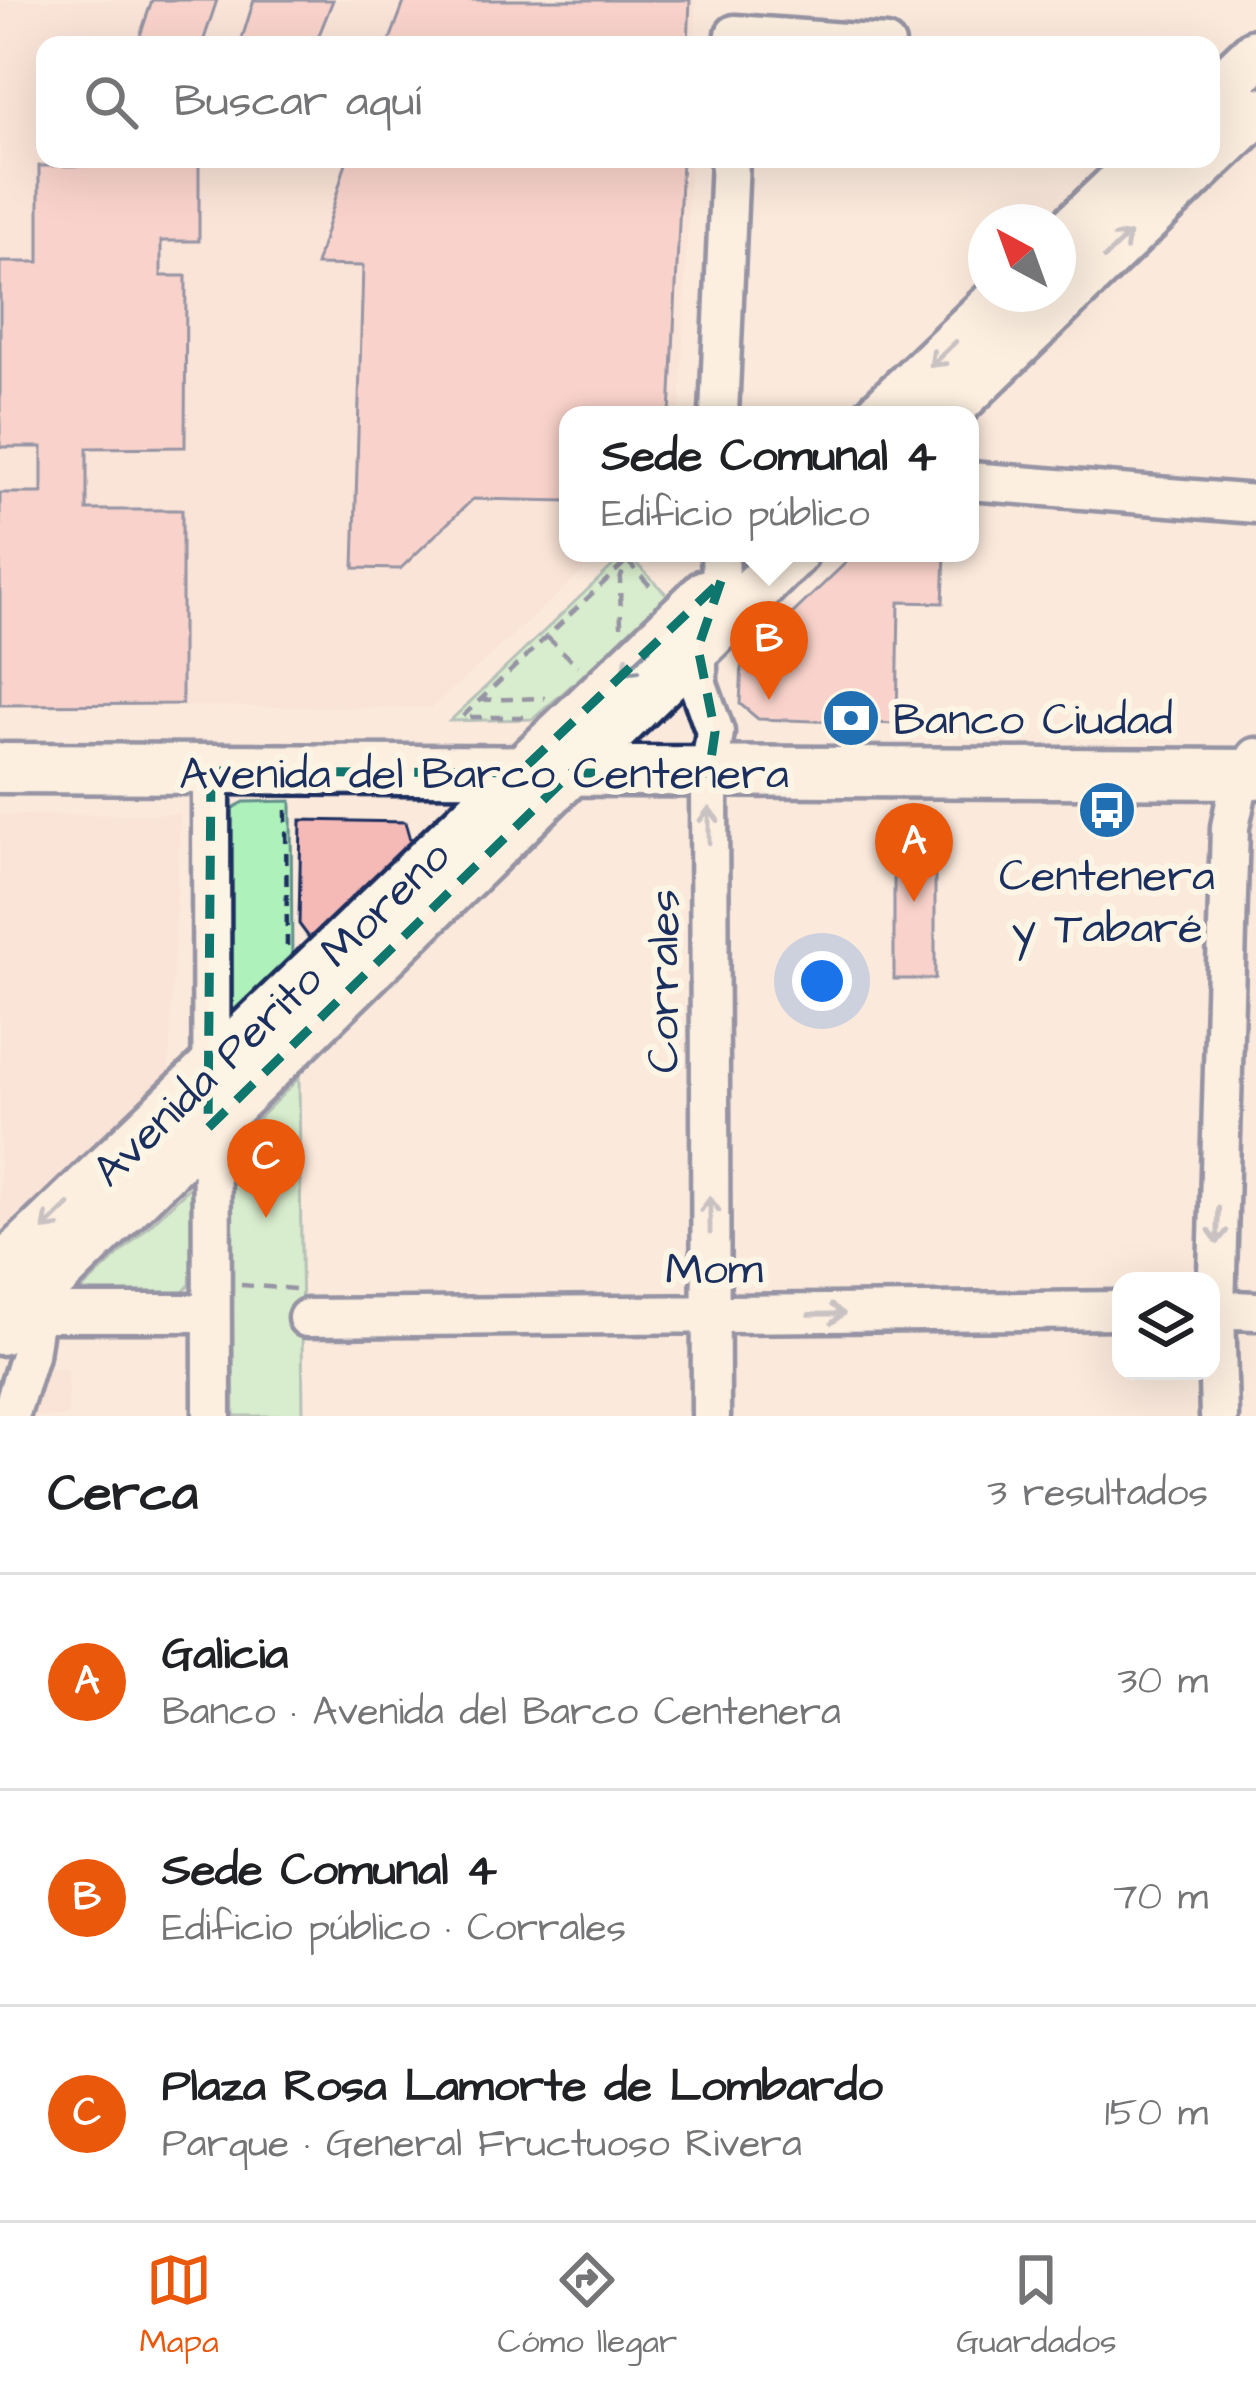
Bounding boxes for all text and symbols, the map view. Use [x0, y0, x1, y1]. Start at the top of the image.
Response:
search box [36, 36, 1220, 168]
icon: search [78, 69, 144, 135]
text: Buscar aquí [174, 71, 421, 133]
north arrow [968, 204, 1076, 312]
one-way arrow [1102, 233, 1131, 261]
one-way arrow [929, 340, 959, 368]
popup [559, 406, 979, 562]
text: Sede Comunal 4 [602, 426, 936, 488]
text: Edificio público [602, 488, 870, 542]
pin: B [730, 601, 808, 700]
one-way arrow [621, 646, 651, 674]
bank icon: Banco Ciudad [820, 687, 882, 749]
place label: Banco Ciudad [893, 690, 1173, 752]
street label: Avenida del Barco Centenera [179, 744, 789, 806]
bus stop icon: Centenera y Tabaré [1076, 779, 1138, 841]
pin: A [875, 803, 953, 902]
one-way arrow [698, 806, 720, 845]
street label: Avenida Perito Moreno [80, 827, 465, 1202]
place label: Centenera y Tabaré [999, 846, 1215, 961]
street label: Corrales [634, 889, 696, 1073]
your location [792, 951, 852, 1011]
pin: C [227, 1119, 305, 1218]
one-way arrow [699, 1196, 721, 1235]
one-way arrow [42, 1202, 71, 1231]
one-way arrow [1207, 1206, 1230, 1245]
street label: Mom [665, 1238, 763, 1302]
map controls [1112, 1272, 1220, 1380]
button: layers [1112, 1272, 1220, 1380]
one-way arrow [807, 1303, 846, 1325]
text: Cerca [48, 1459, 198, 1530]
text: 3 resultados [987, 1467, 1208, 1521]
text: Galicia [162, 1624, 288, 1686]
text: A [75, 1655, 99, 1709]
text: 30 m [1118, 1655, 1208, 1709]
text: Banco · Avenida del Barco Centenera [162, 1686, 841, 1740]
text: Sede Comunal 4 [162, 1840, 497, 1902]
text: B [73, 1871, 101, 1925]
text: 70 m [1113, 1871, 1208, 1925]
text: Edificio público · Corrales [162, 1902, 626, 1956]
text: Plaza Rosa Lamorte de Lombardo [162, 2056, 883, 2118]
text: C [73, 2087, 101, 2141]
text: 150 m [1105, 2087, 1208, 2141]
text: Parque · General Fructuoso Rivera [162, 2118, 802, 2172]
tab: Mapa [139, 2247, 219, 2365]
tab: Cómo llegar [498, 2247, 677, 2365]
tab: Guardados [956, 2247, 1117, 2365]

